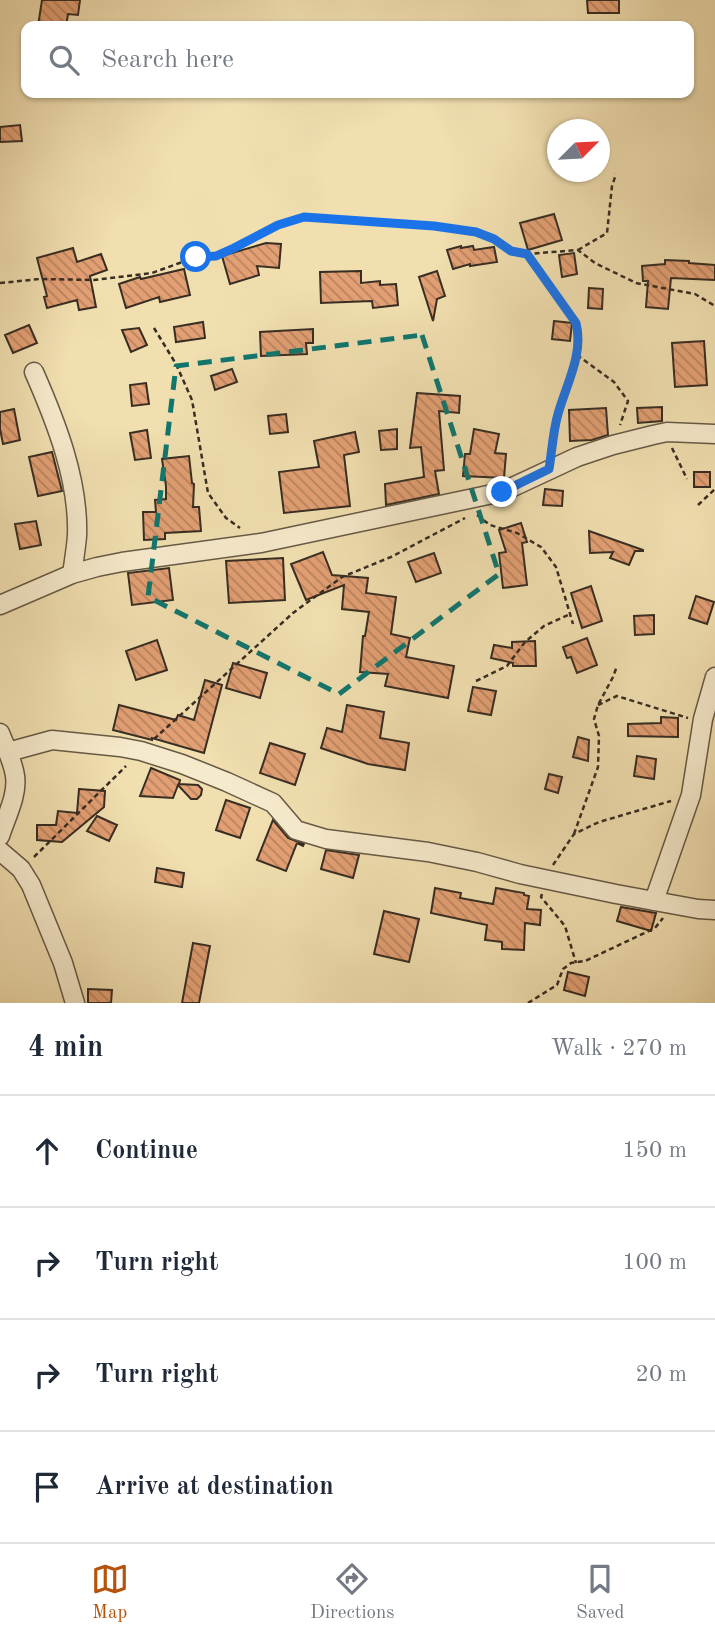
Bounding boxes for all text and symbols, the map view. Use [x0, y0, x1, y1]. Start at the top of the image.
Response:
search box [21, 21, 694, 98]
icon: search [45, 41, 83, 79]
text: Search here [101, 47, 234, 73]
north arrow [547, 119, 610, 182]
route start [180, 241, 211, 272]
route end [486, 476, 517, 507]
text: 4 min [28, 1033, 103, 1063]
text: Walk · 270 m [551, 1037, 687, 1060]
icon: ahead [28, 1132, 66, 1170]
text: Continue [95, 1138, 198, 1164]
text: 150 m [622, 1139, 687, 1162]
icon: right [28, 1244, 66, 1282]
text: Turn right [95, 1250, 218, 1276]
text: 100 m [622, 1251, 687, 1274]
icon: right [28, 1356, 66, 1394]
text: Turn right [95, 1362, 218, 1388]
text: 20 m [636, 1363, 687, 1386]
icon: arrive [28, 1468, 66, 1506]
text: Arrive at destination [95, 1474, 334, 1500]
tab: Map [91, 1560, 129, 1625]
tab: Directions [310, 1560, 395, 1625]
tab: Saved [576, 1560, 624, 1625]

